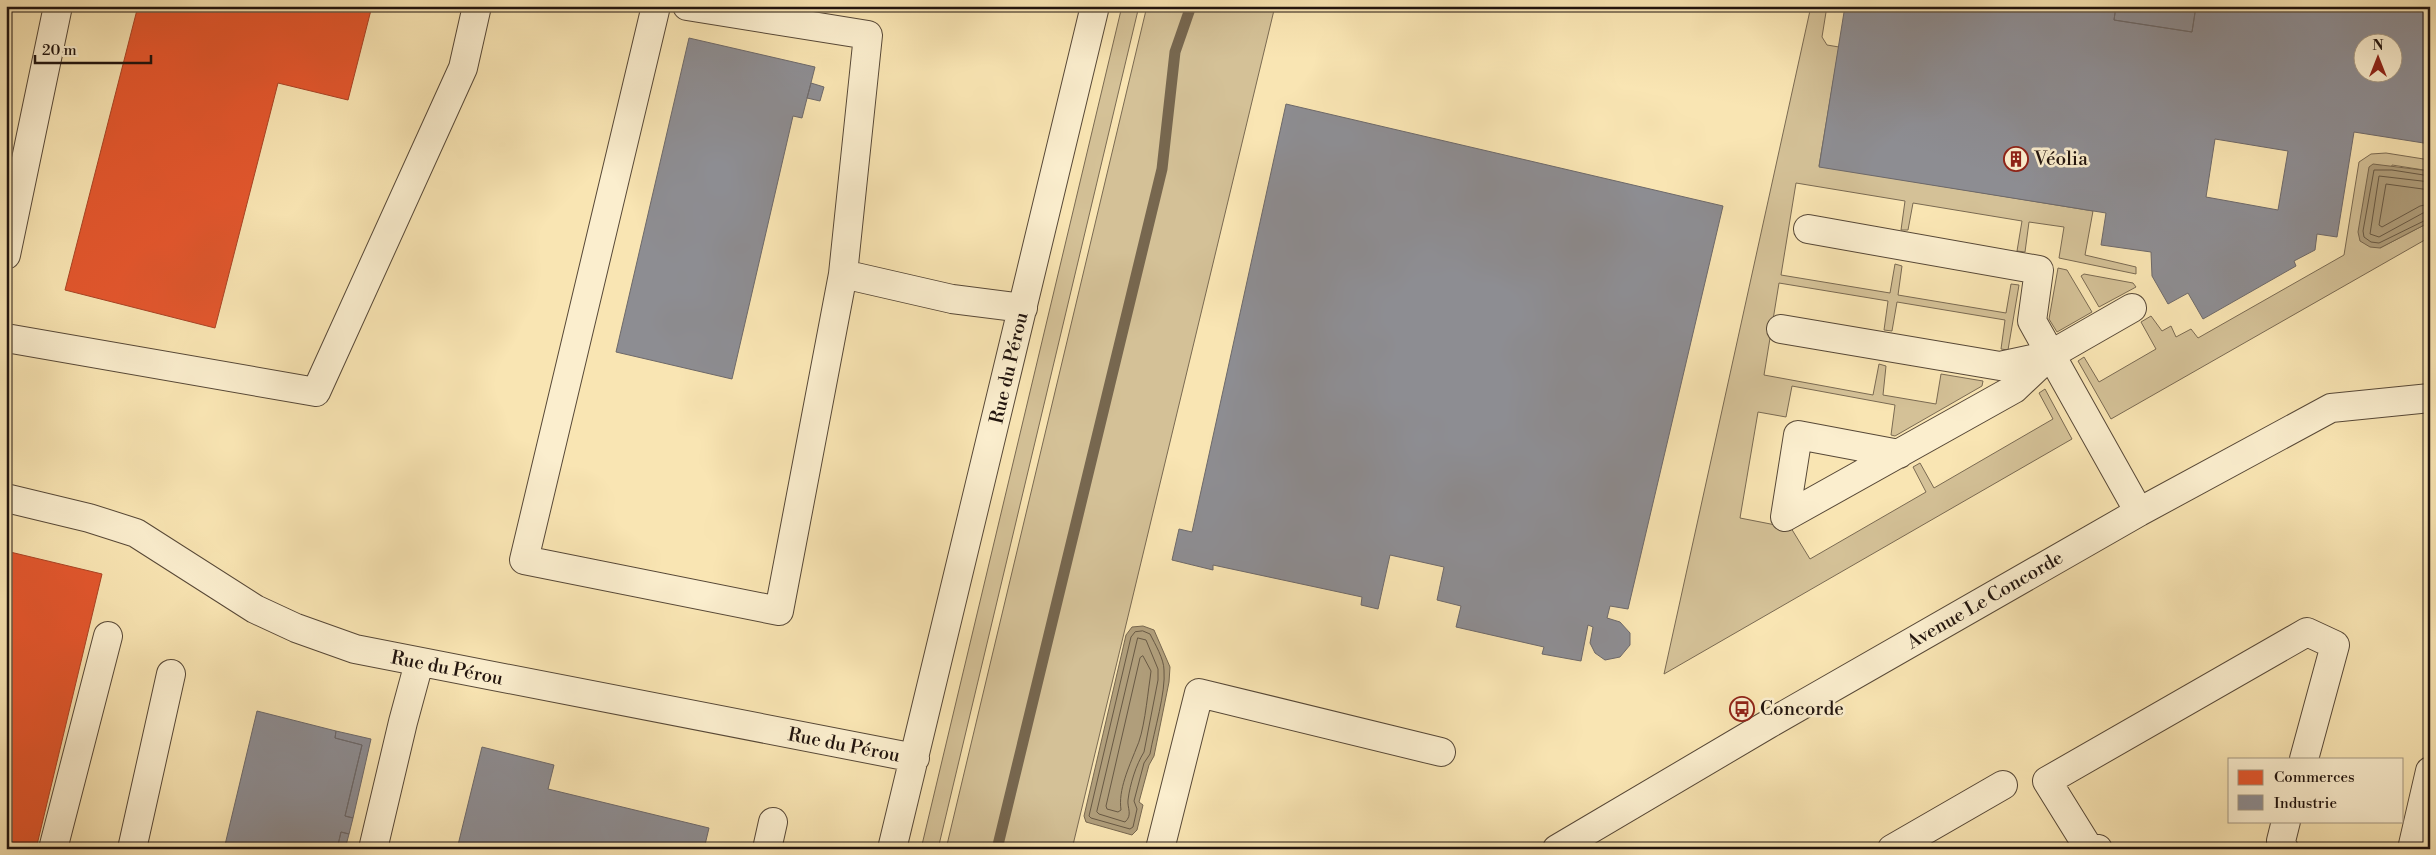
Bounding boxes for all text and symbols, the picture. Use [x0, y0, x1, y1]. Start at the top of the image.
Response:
scale bar [35, 32, 151, 64]
north arrow [2354, 32, 2404, 82]
text: N [2372, 37, 2384, 55]
text: 20 m [42, 41, 77, 60]
building icon: Véolia [2003, 146, 2029, 172]
place label: Véolia [2033, 147, 2088, 171]
street label: Rue du Pérou [984, 310, 1034, 426]
street label: Avenue Le Concorde [1902, 546, 2067, 655]
street label: Rue du Pérou [389, 645, 505, 691]
bus stop icon: Concorde [1729, 696, 1755, 722]
place label: Concorde [1760, 697, 1844, 721]
street label: Rue du Pérou [786, 722, 902, 768]
legend [2228, 758, 2404, 822]
text: Commerces [2274, 768, 2355, 787]
text: Industrie [2274, 794, 2337, 813]

